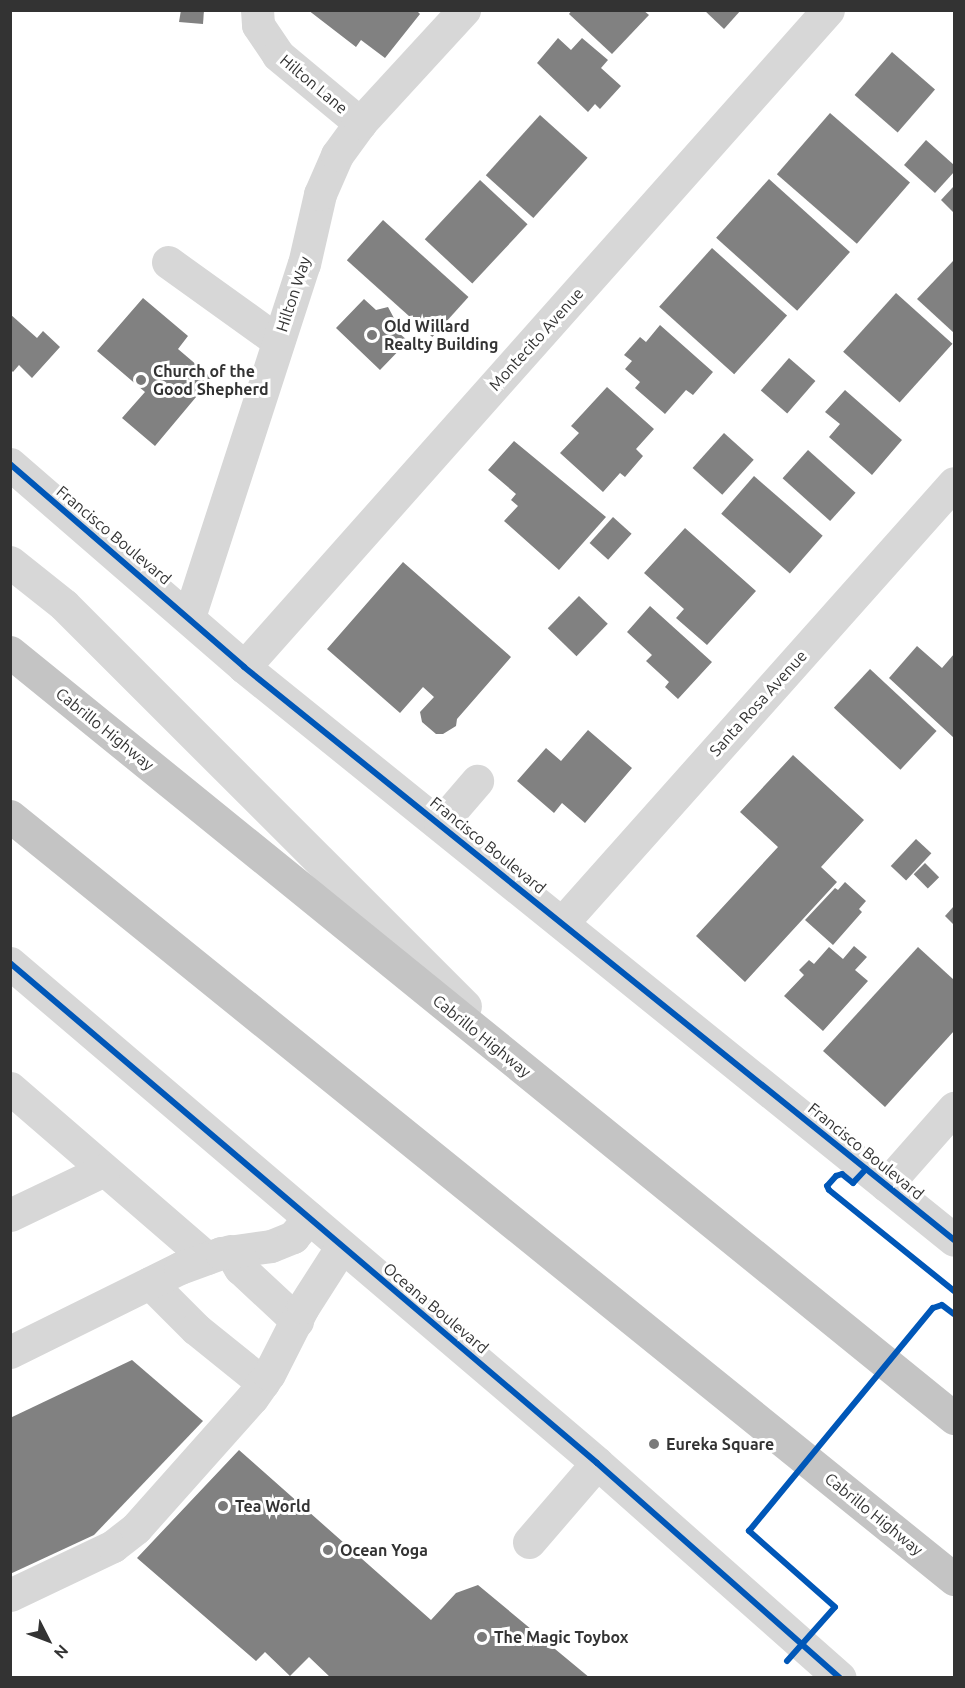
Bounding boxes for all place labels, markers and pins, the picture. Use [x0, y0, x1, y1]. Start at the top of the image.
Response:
place label: Old Willard Realty Building [384, 316, 498, 354]
marker: Old Willard Realty Building [365, 328, 379, 342]
place label: Church of the Good Shepherd [153, 361, 269, 399]
marker: Church of the Good Shepherd [134, 373, 148, 387]
place label: Eureka Square [666, 1434, 774, 1454]
marker: Eureka Square [647, 1437, 661, 1451]
place label: Tea World [235, 1496, 310, 1516]
marker: Tea World [216, 1499, 230, 1513]
place label: Ocean Yoga [340, 1540, 428, 1560]
marker: Ocean Yoga [321, 1543, 335, 1557]
place label: The Magic Toybox [494, 1627, 629, 1647]
marker: The Magic Toybox [475, 1630, 489, 1644]

